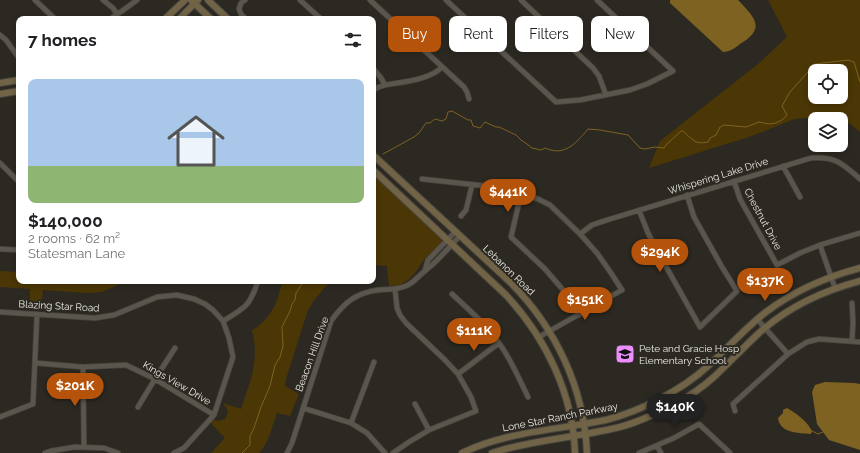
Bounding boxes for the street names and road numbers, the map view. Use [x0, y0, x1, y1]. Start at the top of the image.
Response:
street label: Whispering Lake Drive [667, 155, 770, 196]
street label: Chestnut Drive [742, 186, 784, 252]
street label: Lebanon Road [481, 243, 537, 297]
street label: Blazing Star Road [18, 298, 100, 314]
street label: Beacon Hill Drive [293, 315, 331, 393]
street label: Kings View Drive [141, 359, 213, 407]
street label: Lone Star Ranch Parkway [501, 400, 619, 434]

